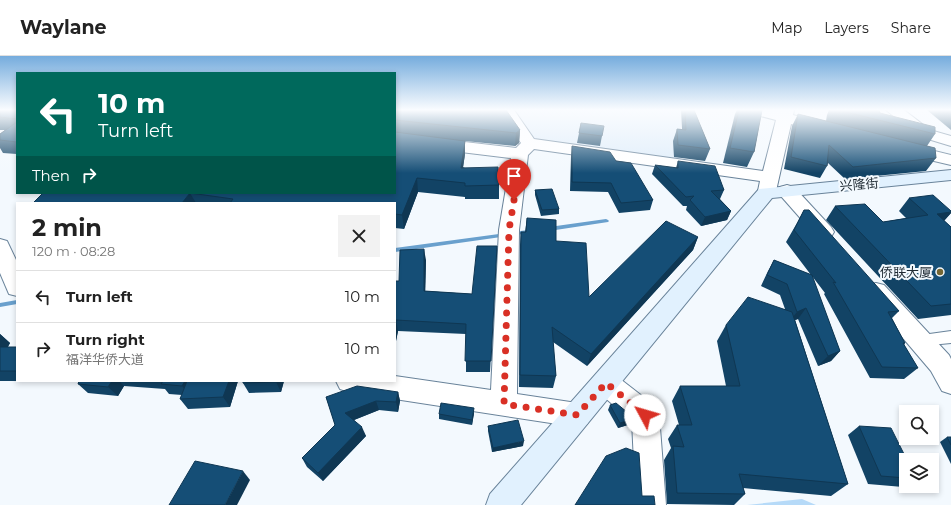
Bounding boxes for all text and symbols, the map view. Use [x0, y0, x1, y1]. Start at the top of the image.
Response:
text: Waylane [20, 16, 107, 39]
text: Map [771, 19, 802, 37]
text: Layers [824, 19, 869, 37]
text: Share [891, 19, 931, 37]
text: 10 m [98, 86, 165, 120]
icon: left [32, 88, 84, 140]
text: Turn left [98, 120, 173, 142]
pin [497, 159, 531, 200]
icon: right [78, 164, 100, 186]
icon: arrive [503, 165, 525, 187]
text: Then [32, 166, 70, 185]
street label: 兴隆街 [839, 174, 879, 194]
text: 2 min [32, 213, 102, 242]
button: close [338, 215, 380, 257]
text: 120 m · 08:28 [32, 243, 115, 259]
place label: 侨联大厦 [880, 264, 932, 280]
marker: 侨联大厦 [935, 267, 945, 277]
icon: left [32, 286, 54, 308]
text: Turn left [66, 287, 133, 306]
text: 10 m [345, 287, 380, 306]
text: Turn right [66, 330, 145, 349]
icon: right [32, 338, 54, 360]
text: 10 m [345, 339, 380, 358]
text: 福洋华侨大道 [66, 351, 144, 367]
position arrow [624, 394, 666, 436]
map controls [899, 405, 939, 493]
button: search [899, 405, 939, 445]
button: layers [899, 453, 939, 493]

